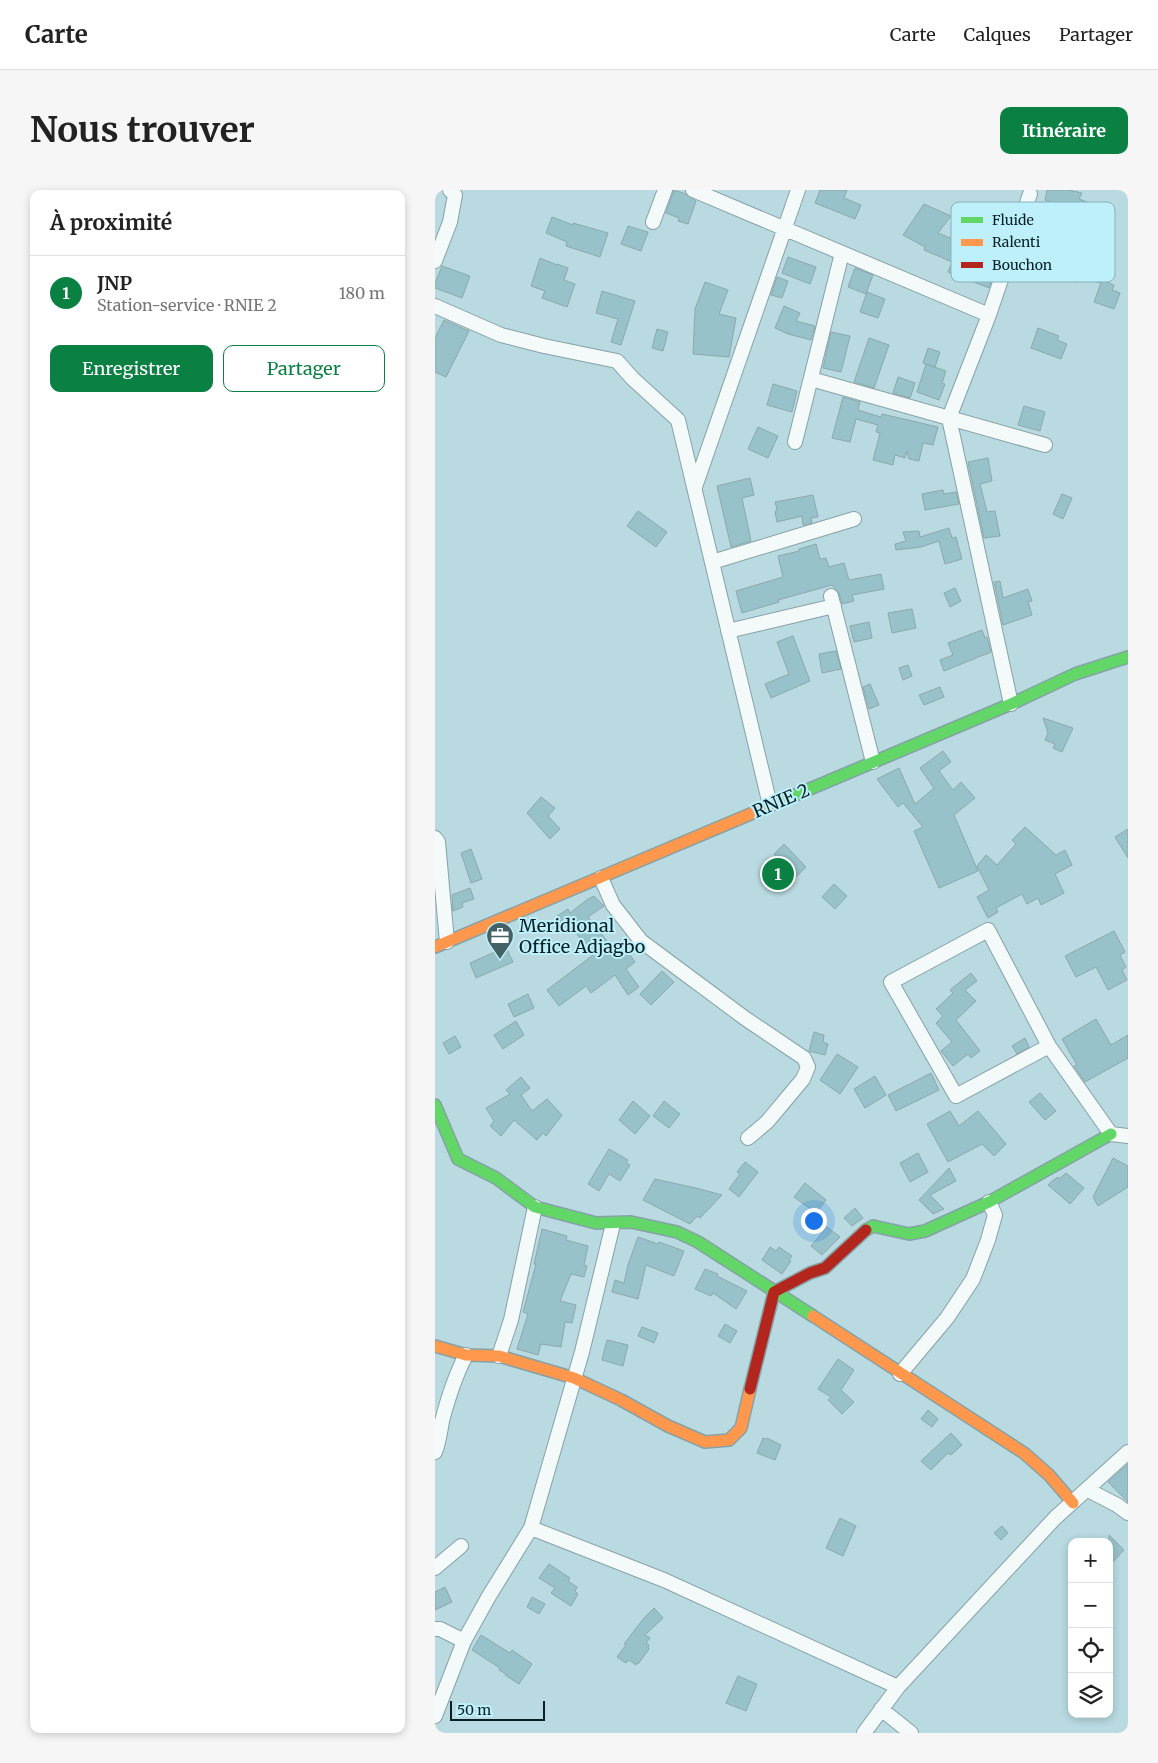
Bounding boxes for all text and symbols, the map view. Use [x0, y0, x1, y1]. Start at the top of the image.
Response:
text: Carte [25, 19, 88, 50]
text: Carte [890, 23, 936, 46]
text: Calques [964, 23, 1031, 46]
text: Partager [1059, 23, 1133, 46]
button: Itinéraire [1000, 107, 1128, 154]
text: Nous trouver [30, 108, 255, 152]
legend [951, 202, 1115, 282]
text: À proximité [50, 209, 172, 236]
text: Fluide [992, 211, 1034, 229]
text: Ralenti [992, 233, 1041, 251]
text: Bouchon [992, 256, 1052, 274]
text: JNP [97, 271, 132, 295]
text: 1 [62, 283, 70, 303]
text: 180 m [339, 283, 385, 303]
text: Station-service · RNIE 2 [97, 295, 277, 315]
button: Enregistrer [50, 345, 213, 392]
button: Partager [223, 345, 385, 392]
street label: RNIE 2 [749, 778, 813, 823]
pin: 1 [762, 855, 794, 893]
place label: Meridional Office Adjagbo [519, 914, 645, 958]
office icon: Meridional Office Adjagbo [485, 921, 515, 960]
your location [801, 1208, 827, 1234]
map controls [1068, 1538, 1113, 1718]
button: + [1068, 1538, 1113, 1583]
button: − [1068, 1583, 1113, 1628]
button: locate [1068, 1628, 1113, 1673]
button: layers [1068, 1673, 1113, 1718]
scale bar [450, 1698, 545, 1721]
text: 50 m [457, 1701, 491, 1719]

